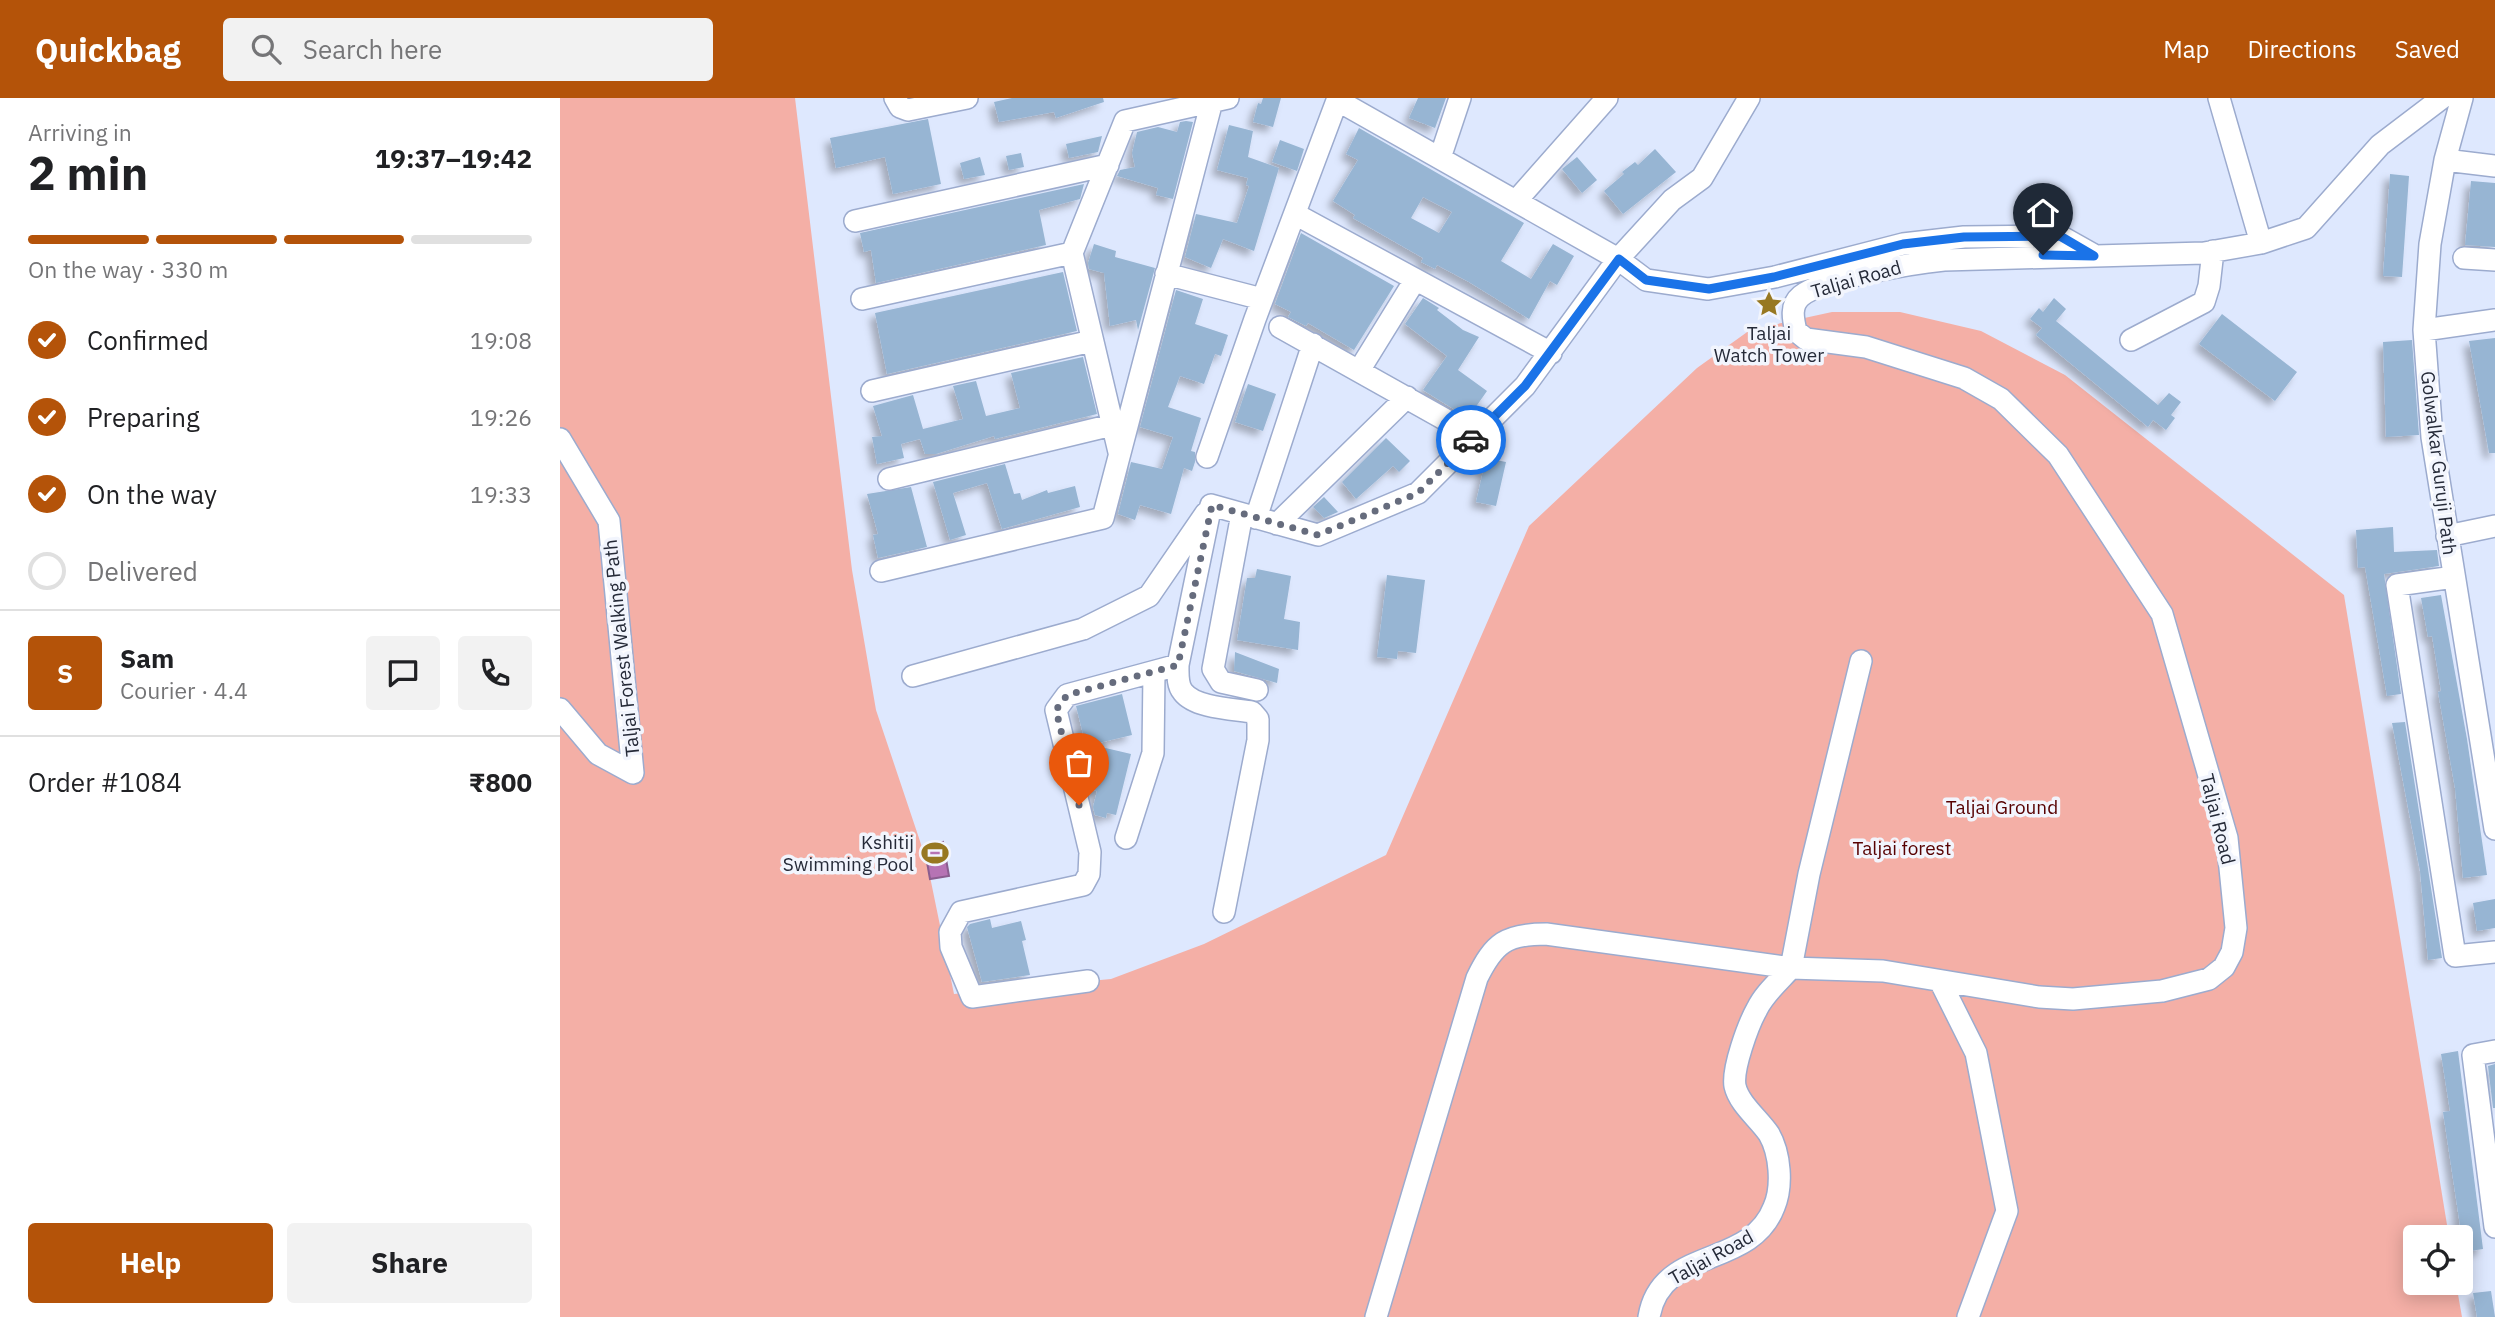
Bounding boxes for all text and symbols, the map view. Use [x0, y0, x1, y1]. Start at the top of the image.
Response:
search box [223, 18, 713, 81]
text: Quickbag [35, 28, 181, 71]
icon: search [247, 30, 285, 68]
text: Search here [303, 32, 442, 66]
text: Map [2163, 33, 2209, 65]
text: Directions [2247, 33, 2357, 65]
text: Saved [2395, 33, 2460, 65]
text: Arriving in [28, 117, 132, 147]
text: 19:37–19:42 [375, 141, 532, 175]
text: 2 min [28, 143, 148, 203]
pin [2013, 183, 2073, 255]
icon: home [2024, 194, 2062, 232]
text: On the way · 330 m [28, 254, 228, 284]
street label: Taljai Road [1808, 255, 1904, 303]
place icon: Taljai Watch Tower [1754, 289, 1784, 319]
icon: check [28, 321, 66, 359]
place label: Taljai Watch Tower [1714, 321, 1824, 367]
text: Confirmed [87, 323, 209, 357]
text: 19:08 [470, 325, 532, 355]
street label: Golwalkar Guruji Path [2416, 370, 2462, 556]
icon: check [28, 398, 66, 436]
text: Preparing [87, 400, 200, 434]
text: 19:26 [470, 402, 532, 432]
courier [1436, 405, 1506, 475]
icon: car [1452, 421, 1490, 459]
icon: check [28, 475, 66, 513]
text: On the way [87, 477, 217, 511]
text: 19:33 [470, 479, 532, 509]
street label: Taljai Forest Walking Path [598, 538, 644, 758]
text: Delivered [87, 554, 198, 588]
button: chat [366, 636, 440, 710]
button: phone [458, 636, 532, 710]
text: Sam [120, 641, 174, 675]
text: S [57, 656, 73, 690]
text: Courier · 4.4 [120, 675, 248, 705]
pin [1049, 733, 1109, 805]
icon: bag [1060, 744, 1098, 782]
text: Order #1084 [28, 765, 182, 799]
text: ₹800 [469, 765, 532, 799]
street label: Taljai Road [2195, 771, 2241, 867]
park label: Taljai Ground [1946, 795, 2058, 819]
place label: Kshitij Swimming Pool [783, 830, 914, 876]
park label: Taljai forest [1853, 836, 1951, 860]
sports icon: Kshitij Swimming Pool [920, 838, 950, 868]
button: Help [28, 1223, 273, 1303]
button: Share [287, 1223, 532, 1303]
street label: Taljai Road [1665, 1224, 1757, 1290]
map controls [2403, 1225, 2473, 1295]
button: locate [2403, 1225, 2473, 1295]

